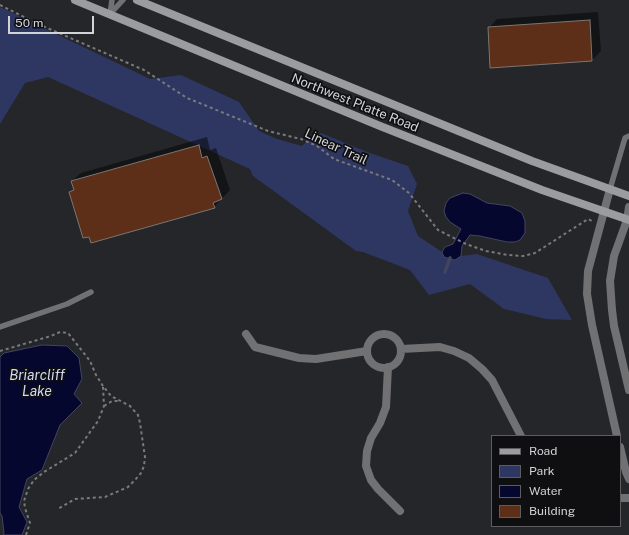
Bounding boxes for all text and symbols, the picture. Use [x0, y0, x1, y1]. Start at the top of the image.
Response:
scale bar [10, 8, 96, 34]
text: 50 m [15, 16, 43, 30]
street label: Northwest Platte Road [289, 70, 421, 136]
street label: Linear Trail [302, 126, 370, 168]
water label: Briarcliff Lake [9, 368, 65, 400]
legend [491, 435, 621, 527]
text: Road [529, 444, 557, 458]
text: Park [529, 464, 555, 478]
text: Water [529, 484, 562, 498]
text: Building [529, 504, 575, 518]

